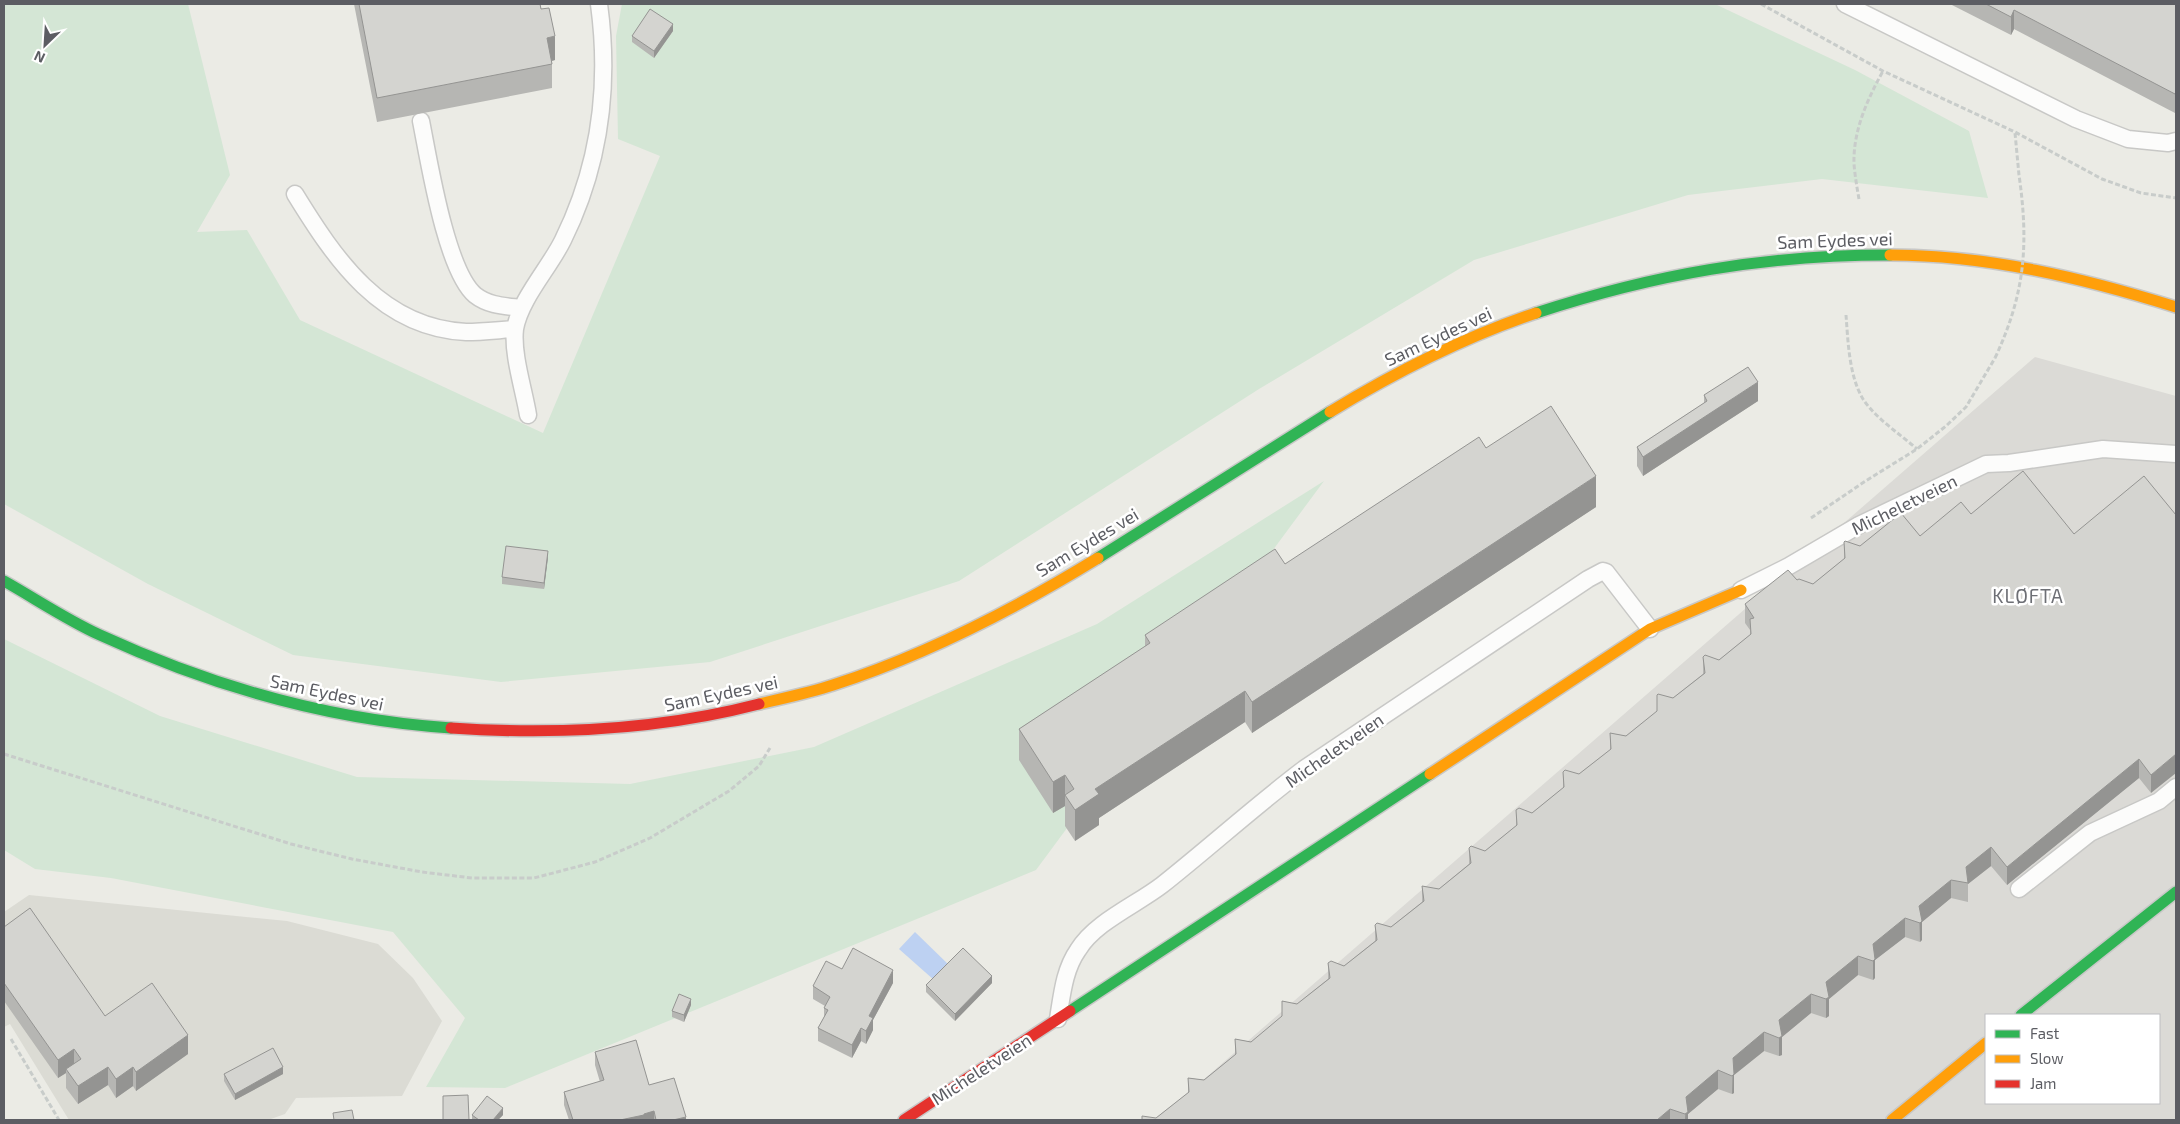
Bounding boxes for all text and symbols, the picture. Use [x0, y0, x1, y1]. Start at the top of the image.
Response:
north arrow [20, 20, 70, 70]
text: N [31, 47, 47, 67]
street label: Sam Eydes vei [1777, 227, 1893, 253]
street label: Sam Eydes vei [1381, 302, 1495, 370]
street label: Micheletveien [1848, 469, 1960, 539]
street label: Sam Eydes vei [1032, 503, 1142, 581]
district label: KLØFTA [1992, 584, 2064, 607]
street label: Sam Eydes vei [268, 669, 386, 715]
street label: Sam Eydes vei [662, 670, 780, 716]
street label: Micheletveien [1281, 708, 1387, 792]
legend [1985, 1014, 2160, 1104]
text: Fast [2030, 1024, 2060, 1042]
street label: Micheletveien [927, 1029, 1035, 1109]
text: Slow [2030, 1049, 2064, 1067]
text: Jam [2030, 1074, 2056, 1092]

